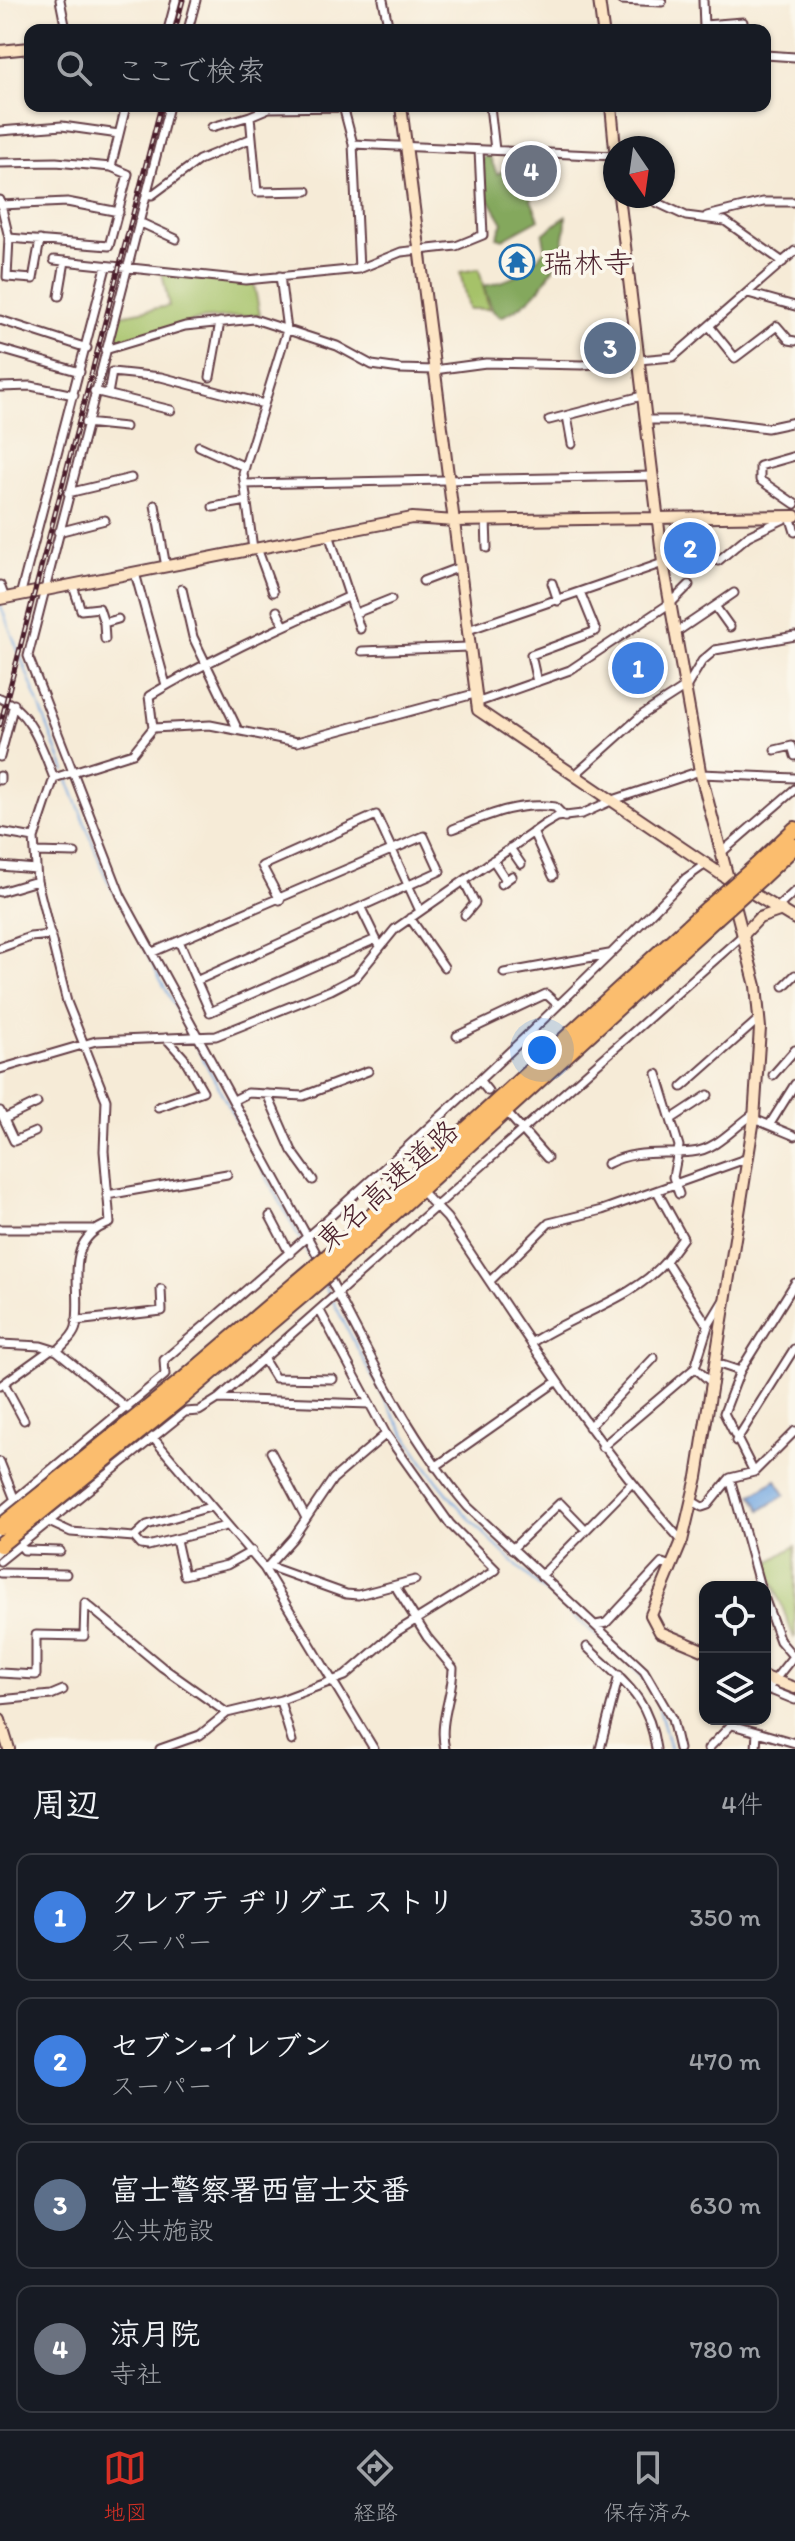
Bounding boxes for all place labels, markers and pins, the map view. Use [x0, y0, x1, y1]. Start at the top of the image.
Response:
pin: 4 [505, 141, 557, 201]
temple icon: 瑞林寺 [498, 243, 536, 281]
place label: 瑞林寺 [543, 244, 633, 281]
pin: 3 [584, 318, 636, 378]
pin: 2 [664, 518, 716, 578]
pin: 1 [612, 638, 664, 698]

